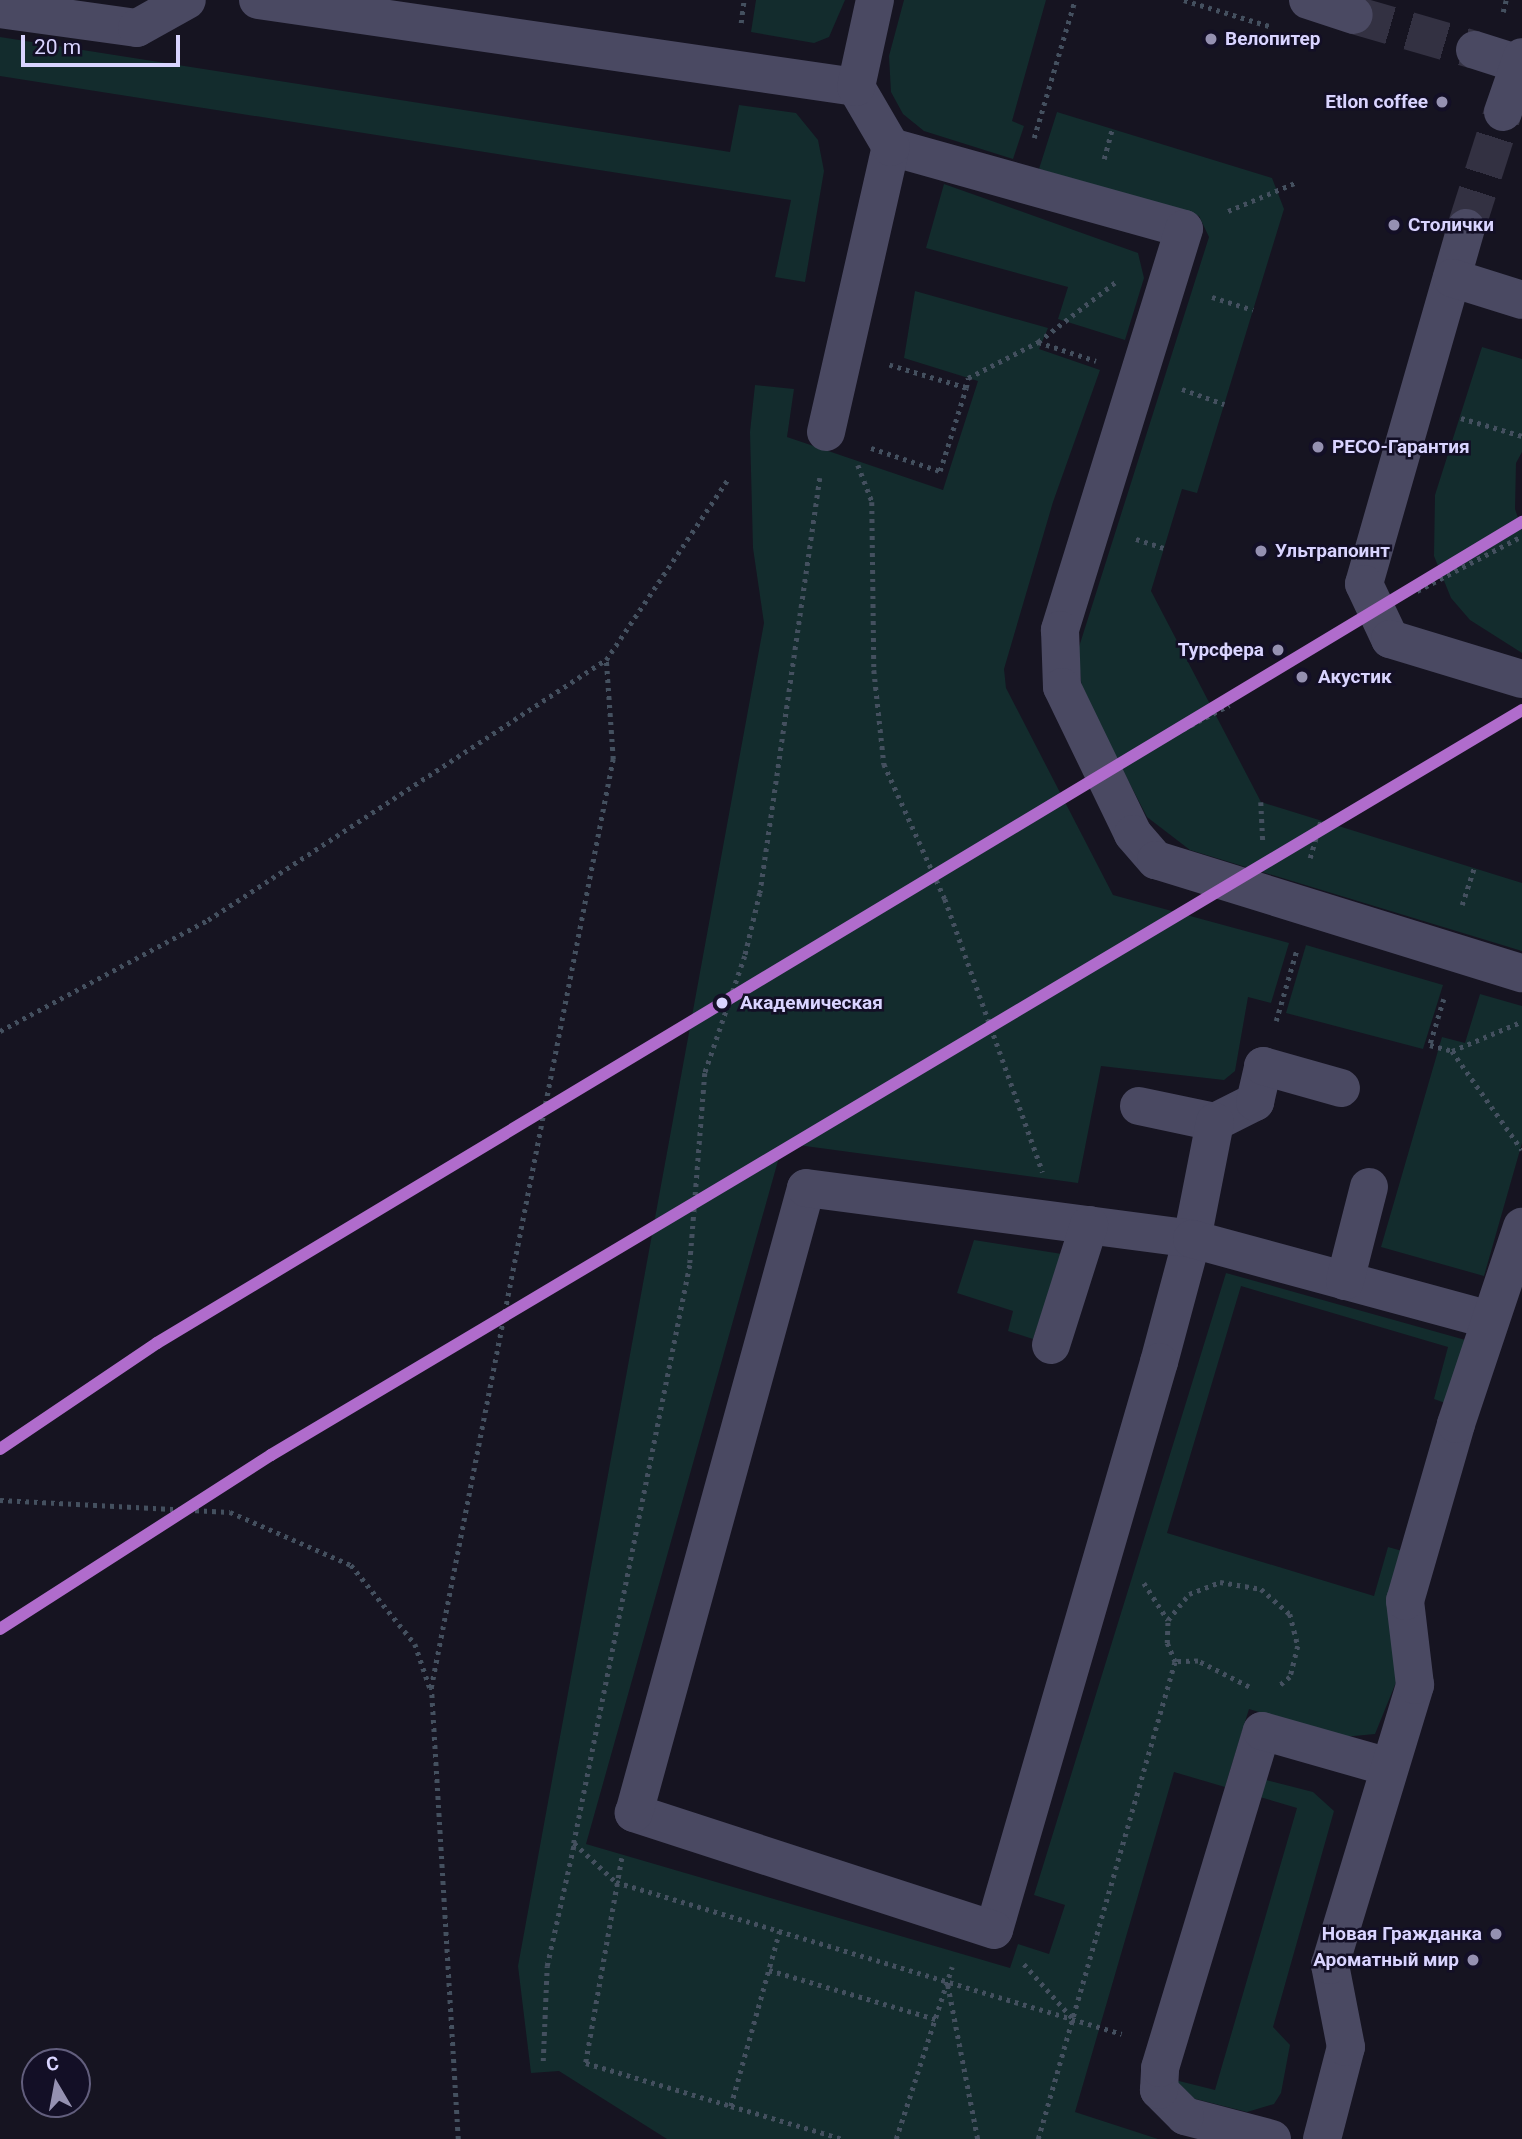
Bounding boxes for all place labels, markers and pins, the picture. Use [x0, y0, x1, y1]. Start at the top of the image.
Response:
place label: Велопитер [1225, 28, 1320, 50]
marker: Велопитер [1203, 31, 1219, 47]
place label: Etlon coffee [1325, 91, 1428, 113]
marker: Etlon coffee [1434, 94, 1450, 110]
place label: Столички [1408, 214, 1494, 236]
marker: Столички [1386, 217, 1402, 233]
place label: РЕСО-Гарантия [1332, 436, 1470, 458]
marker: РЕСО-Гарантия [1310, 439, 1326, 455]
place label: Ультрапоинт [1275, 540, 1390, 562]
marker: Ультрапоинт [1253, 543, 1269, 559]
place label: Турсфера [1178, 639, 1264, 661]
marker: Турсфера [1270, 642, 1286, 658]
place label: Акустик [1318, 666, 1392, 688]
marker: Акустик [1292, 667, 1312, 687]
marker: Академическая [710, 991, 734, 1015]
place label: Академическая [740, 992, 883, 1014]
place label: Новая Гражданка [1322, 1923, 1482, 1945]
marker: Новая Гражданка [1488, 1926, 1504, 1942]
place label: Ароматный мир [1313, 1949, 1459, 1971]
marker: Ароматный мир [1465, 1952, 1481, 1968]

